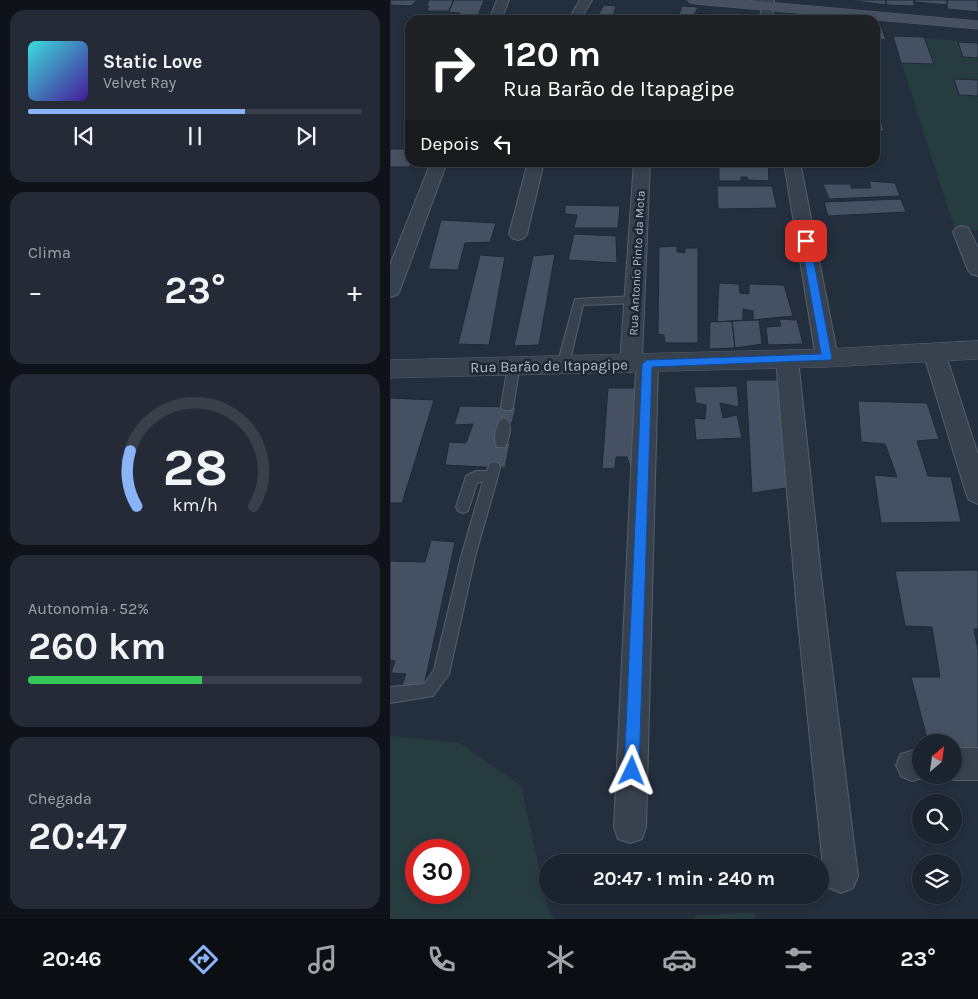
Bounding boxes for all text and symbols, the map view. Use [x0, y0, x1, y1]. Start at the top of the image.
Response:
text: 120 m [503, 34, 601, 75]
icon: right [420, 35, 485, 100]
text: Static Love [103, 51, 202, 73]
text: Velvet Ray [103, 73, 176, 92]
text: Rua Barão de Itapagipe [503, 76, 734, 102]
icon: previous [70, 122, 98, 150]
icon: pause [181, 122, 209, 150]
icon: next [292, 122, 320, 150]
icon: left [489, 130, 517, 158]
text: Depois [420, 133, 479, 155]
street label: Rua Antonio Pinto da Mota [626, 190, 648, 336]
pin [785, 220, 827, 262]
icon: arrive [792, 227, 820, 255]
text: Clima [28, 243, 71, 262]
text: 23° [164, 268, 226, 313]
text: − [28, 275, 43, 308]
text: + [347, 275, 362, 308]
street label: Rua Barão de Itapagipe [470, 356, 628, 376]
text: 28 [162, 437, 228, 498]
text: km/h [172, 495, 218, 516]
text: Autonomia · 52% [28, 599, 149, 618]
text: 260 km [28, 624, 166, 669]
north arrow [912, 734, 962, 784]
map controls [912, 734, 962, 904]
position arrow [605, 744, 657, 796]
text: Chegada [28, 789, 92, 808]
button: search [912, 794, 962, 844]
text: 20:47 [28, 814, 127, 859]
speed limit sign: 30 [405, 839, 470, 904]
button: layers [912, 854, 962, 904]
text: 20:47 · 1 min · 240 m [593, 868, 775, 890]
icon: directions [186, 942, 221, 977]
icon: music [305, 942, 340, 977]
icon: phone [424, 942, 459, 977]
icon: climate [543, 942, 578, 977]
icon: car [662, 942, 697, 977]
icon: filters [781, 942, 816, 977]
text: 20:46 [42, 946, 102, 972]
text: 23° [900, 946, 936, 972]

